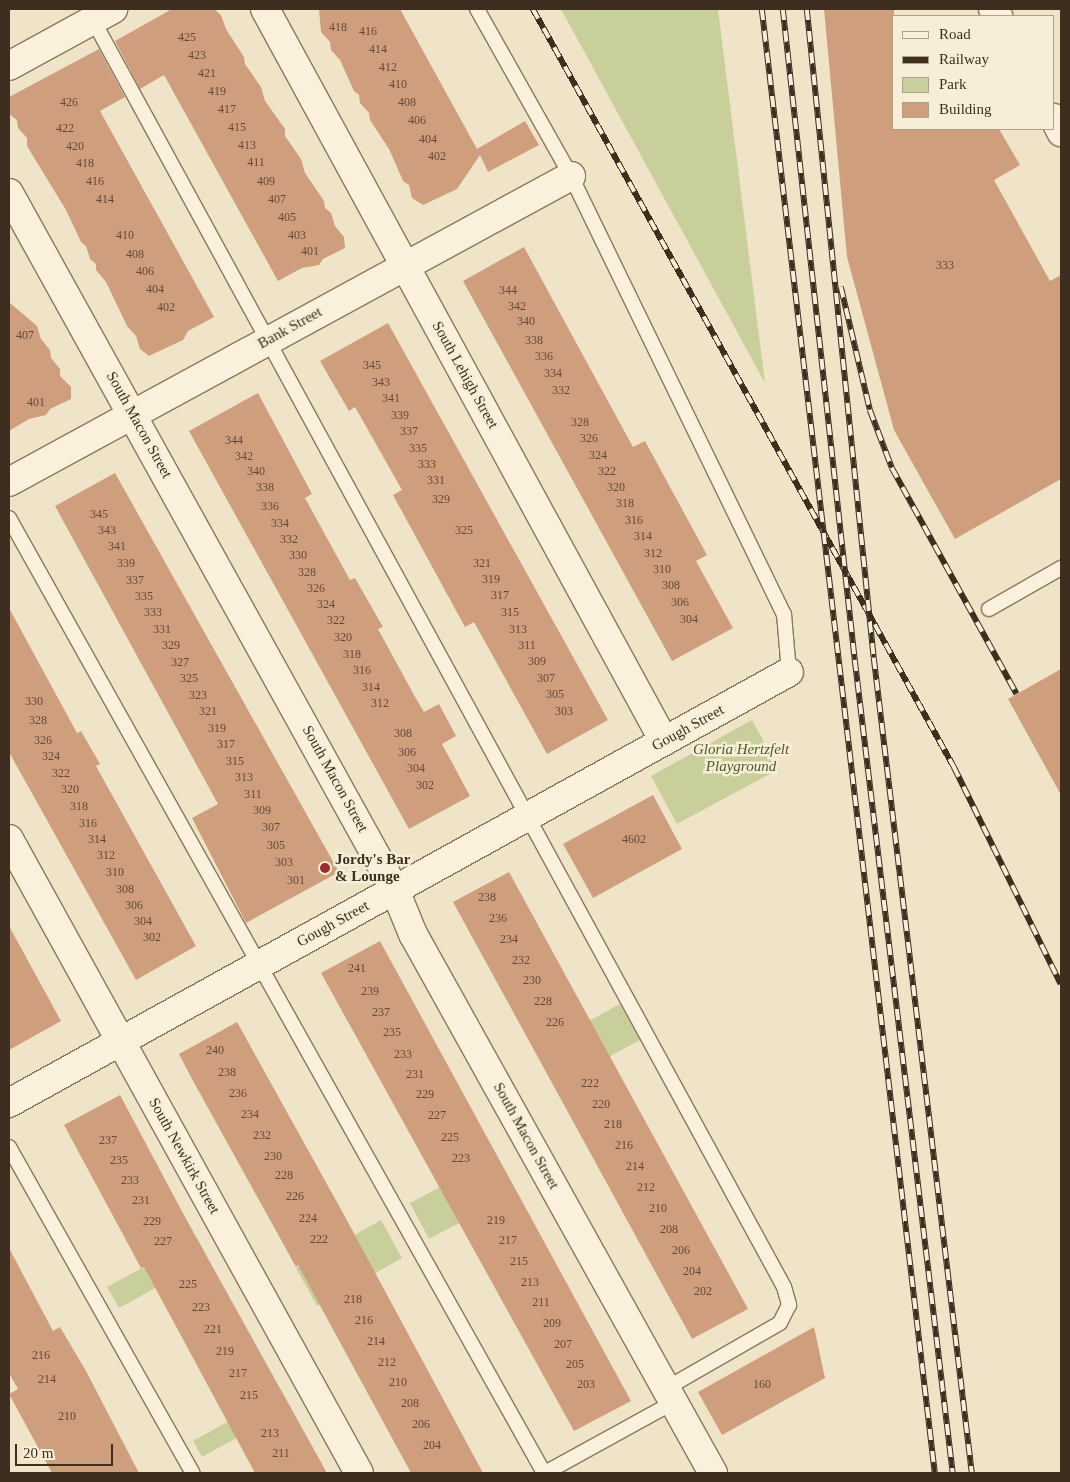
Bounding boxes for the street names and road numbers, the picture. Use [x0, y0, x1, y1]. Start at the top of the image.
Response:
street label: Bank Street [255, 303, 325, 353]
street label: South Lehigh Street [428, 318, 502, 432]
street label: South Macon Street [102, 369, 176, 481]
street label: Gough Street [649, 701, 727, 755]
street label: South Macon Street [298, 723, 372, 835]
street label: Gough Street [294, 897, 372, 951]
street label: South Macon Street [489, 1080, 563, 1192]
street label: South Newkirk Street [145, 1095, 223, 1217]

